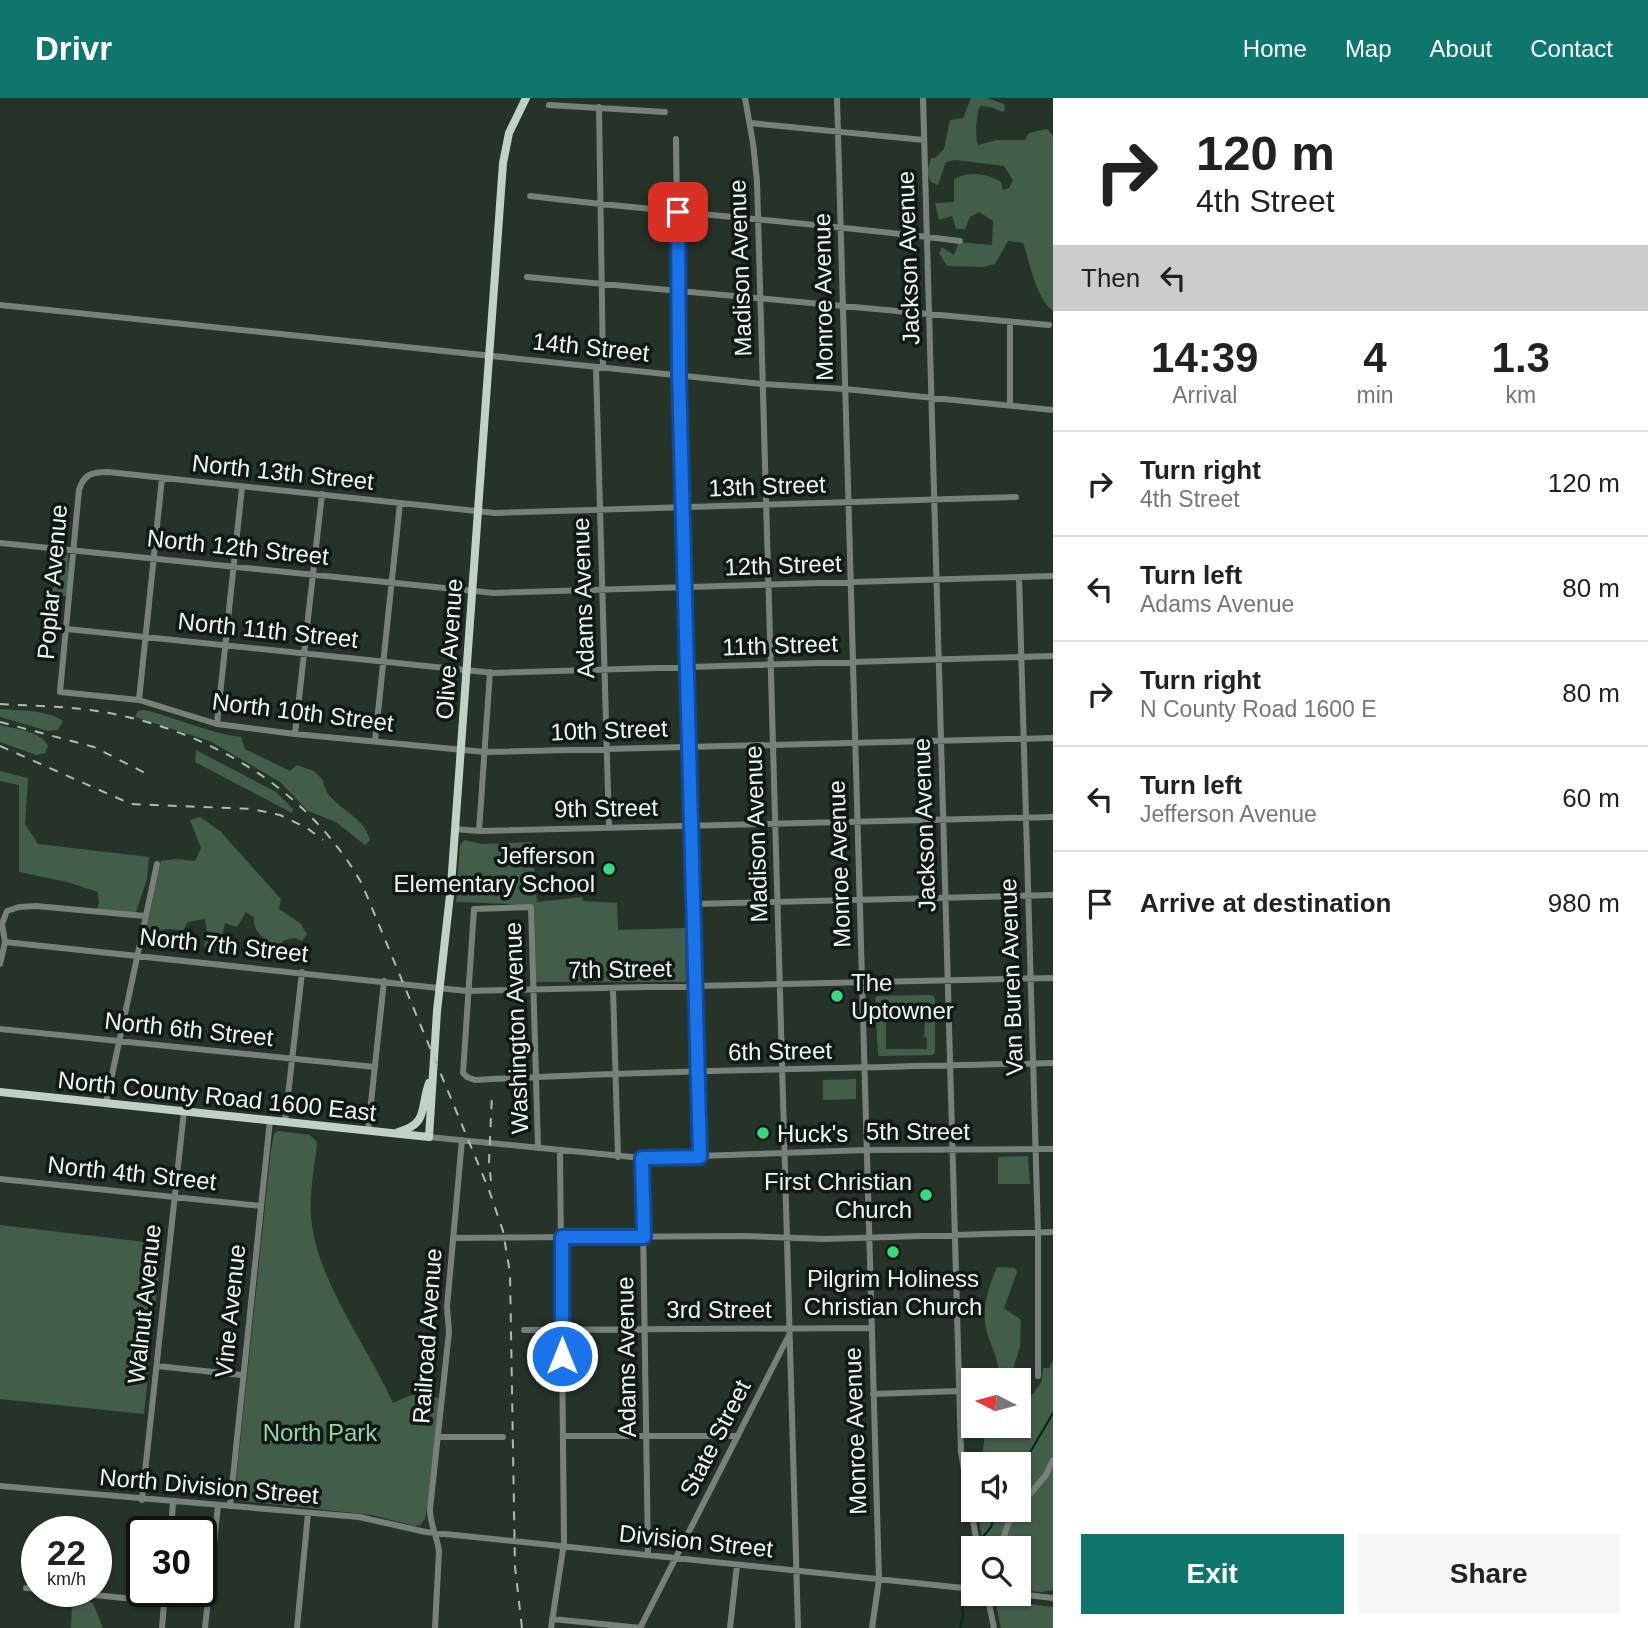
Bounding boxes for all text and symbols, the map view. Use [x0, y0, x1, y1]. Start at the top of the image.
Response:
text: Drivr [35, 30, 112, 67]
text: Home [1243, 35, 1307, 62]
text: Map [1345, 35, 1392, 62]
text: About [1430, 35, 1492, 62]
text: Contact [1530, 35, 1613, 62]
icon: right [1081, 126, 1172, 217]
text: 120 m [1196, 126, 1335, 180]
street label: Jackson Avenue [891, 170, 925, 346]
street label: Madison Avenue [723, 179, 757, 357]
pin [648, 182, 708, 242]
text: 4th Street [1196, 183, 1335, 219]
icon: arrive [659, 193, 697, 231]
street label: Monroe Avenue [808, 213, 838, 381]
icon: left [1154, 259, 1192, 297]
text: Then [1081, 263, 1140, 293]
street label: 14th Street [531, 327, 651, 367]
text: 14:39 [1151, 334, 1258, 381]
text: 4 [1363, 334, 1387, 381]
text: 1.3 [1492, 334, 1550, 381]
text: Arrival [1172, 382, 1237, 408]
text: min [1356, 382, 1394, 408]
text: km [1505, 382, 1536, 408]
street label: North 13th Street [191, 449, 376, 495]
text: Turn right [1140, 455, 1261, 485]
icon: right [1081, 465, 1119, 503]
text: 120 m [1548, 468, 1620, 498]
street label: 13th Street [708, 470, 826, 502]
text: 4th Street [1140, 486, 1240, 512]
street label: Poplar Avenue [32, 503, 72, 661]
street label: Adams Avenue [567, 517, 599, 679]
street label: North 12th Street [146, 524, 331, 570]
street label: 12th Street [724, 549, 842, 581]
text: Turn left [1140, 560, 1242, 590]
icon: left [1081, 570, 1119, 608]
text: 80 m [1562, 573, 1620, 603]
street label: Olive Avenue [431, 578, 467, 720]
text: Adams Avenue [1140, 591, 1294, 617]
street label: North 11th Street [177, 607, 360, 653]
street label: 11th Street [722, 629, 839, 661]
text: Turn right [1140, 665, 1261, 695]
icon: right [1081, 675, 1119, 713]
text: 80 m [1562, 678, 1620, 708]
street label: North 10th Street [211, 687, 396, 737]
text: N County Road 1600 E [1140, 696, 1377, 722]
street label: 10th Street [550, 714, 668, 746]
street label: Jackson Avenue [907, 737, 941, 913]
street label: Madison Avenue [739, 745, 773, 923]
text: Turn left [1140, 770, 1242, 800]
street label: Monroe Avenue [823, 780, 855, 948]
icon: left [1081, 780, 1119, 818]
text: 60 m [1562, 783, 1620, 813]
street label: 9th Street [554, 794, 659, 822]
text: Jefferson Avenue [1140, 801, 1317, 827]
place label: Jefferson Elementary School [394, 842, 595, 897]
marker: Jefferson Elementary School [601, 861, 617, 877]
street label: Van Buren Avenue [994, 878, 1028, 1076]
icon: arrive [1081, 885, 1119, 923]
text: Arrive at destination [1140, 888, 1391, 918]
text: 980 m [1548, 888, 1620, 918]
street label: Washington Avenue [499, 922, 533, 1134]
street label: North 7th Street [138, 923, 310, 967]
street label: 7th Street [568, 955, 673, 983]
place label: The Uptowner [851, 969, 954, 1024]
marker: The Uptowner [829, 988, 845, 1004]
street label: North 6th Street [103, 1007, 275, 1051]
street label: 6th Street [728, 1037, 833, 1065]
street label: North County Road 1600 East [56, 1066, 378, 1126]
street label: 5th Street [866, 1118, 970, 1145]
place label: Huck's [777, 1120, 848, 1147]
marker: Huck's [755, 1125, 771, 1141]
street label: North 4th Street [46, 1151, 218, 1195]
place label: First Christian Church [764, 1168, 912, 1223]
marker: First Christian Church [918, 1187, 934, 1203]
street label: Walnut Avenue [122, 1223, 166, 1385]
street label: Vine Avenue [210, 1243, 250, 1379]
marker: Pilgrim Holiness Christian Church [885, 1244, 901, 1260]
street label: Railroad Avenue [407, 1247, 447, 1425]
place label: Pilgrim Holiness Christian Church [804, 1265, 982, 1320]
street label: Adams Avenue [611, 1276, 641, 1438]
street label: 3rd Street [666, 1296, 772, 1323]
position arrow [525, 1319, 599, 1393]
street label: Monroe Avenue [839, 1347, 871, 1515]
north arrow [961, 1368, 1031, 1438]
map controls [961, 1368, 1031, 1606]
street label: State Street [674, 1375, 756, 1501]
park label: North Park [263, 1419, 378, 1446]
button: sound [961, 1452, 1031, 1522]
street label: North Division Street [98, 1463, 320, 1509]
speed limit sign: 30 [126, 1516, 217, 1607]
street label: Division Street [618, 1519, 775, 1563]
text: 22 [47, 1533, 86, 1572]
button: Exit [1081, 1534, 1344, 1614]
button: Share [1358, 1534, 1620, 1614]
button: search [961, 1536, 1031, 1606]
text: km/h [47, 1569, 86, 1589]

